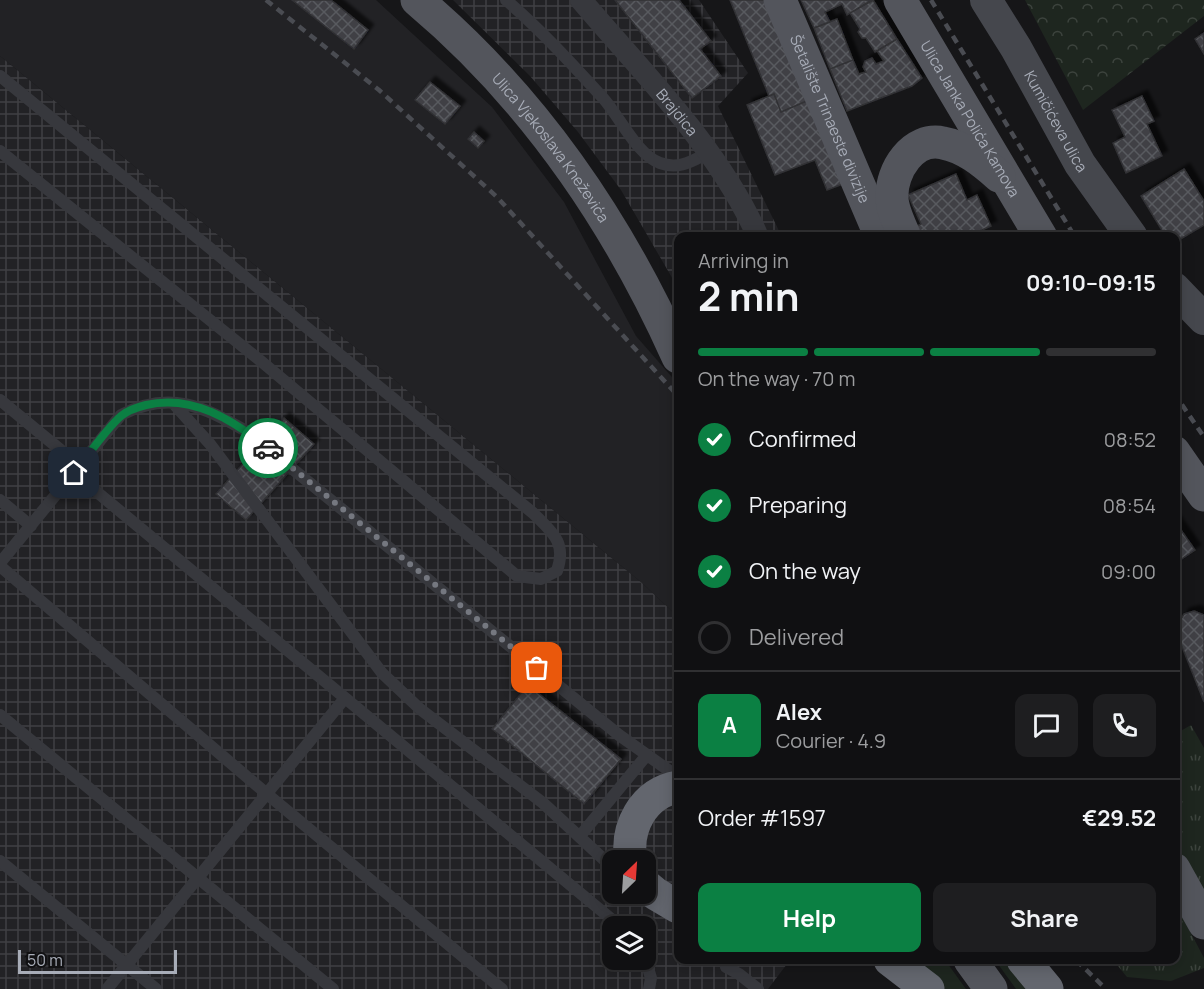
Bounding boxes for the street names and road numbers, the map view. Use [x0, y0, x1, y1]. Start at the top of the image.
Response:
street label: Šetalište Trinaeste divizije [785, 31, 876, 206]
street label: Ulica Janka Polića Kamova [916, 36, 1025, 201]
street label: Kumičićeva ulica [1020, 67, 1093, 176]
street label: Ulica Vjekoslava Kneževića [488, 68, 615, 226]
street label: Brajdica [652, 84, 703, 140]

